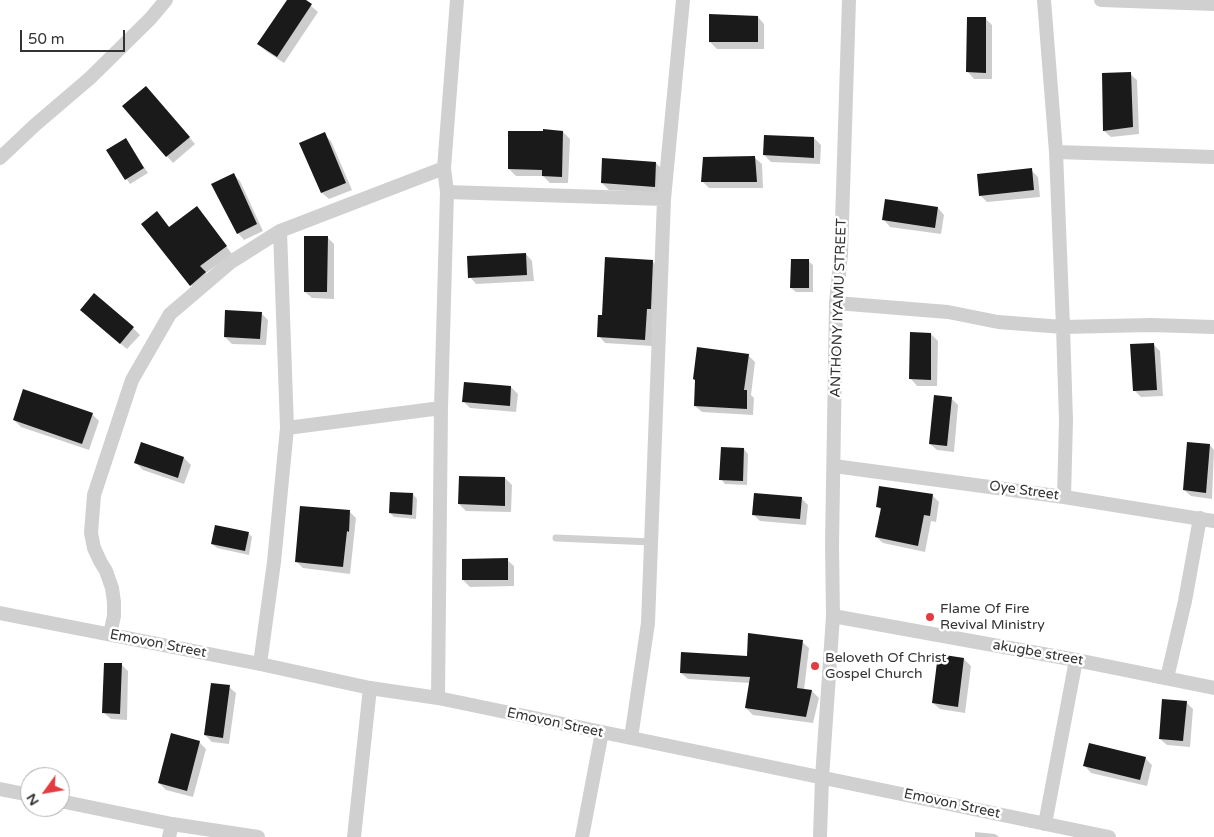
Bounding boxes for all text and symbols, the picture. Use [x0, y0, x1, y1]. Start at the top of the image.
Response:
scale bar [22, 20, 128, 52]
text: 50 m [28, 30, 65, 48]
street label: ANTHONY IYAMU STREET [827, 218, 851, 398]
street label: Oye Street [988, 478, 1060, 504]
place label: Flame Of Fire Revival Ministry [940, 601, 1045, 634]
marker: Flame Of Fire Revival Ministry [924, 611, 936, 623]
street label: Emovon Street [108, 626, 208, 662]
street label: akugbe street [991, 637, 1085, 669]
place label: Beloveth Of Christ Gospel Church [825, 650, 947, 682]
marker: Beloveth Of Christ Gospel Church [809, 660, 821, 672]
street label: Emovon Street [505, 705, 605, 741]
north arrow [20, 767, 70, 817]
street label: Emovon Street [902, 786, 1002, 822]
text: N [23, 790, 43, 809]

